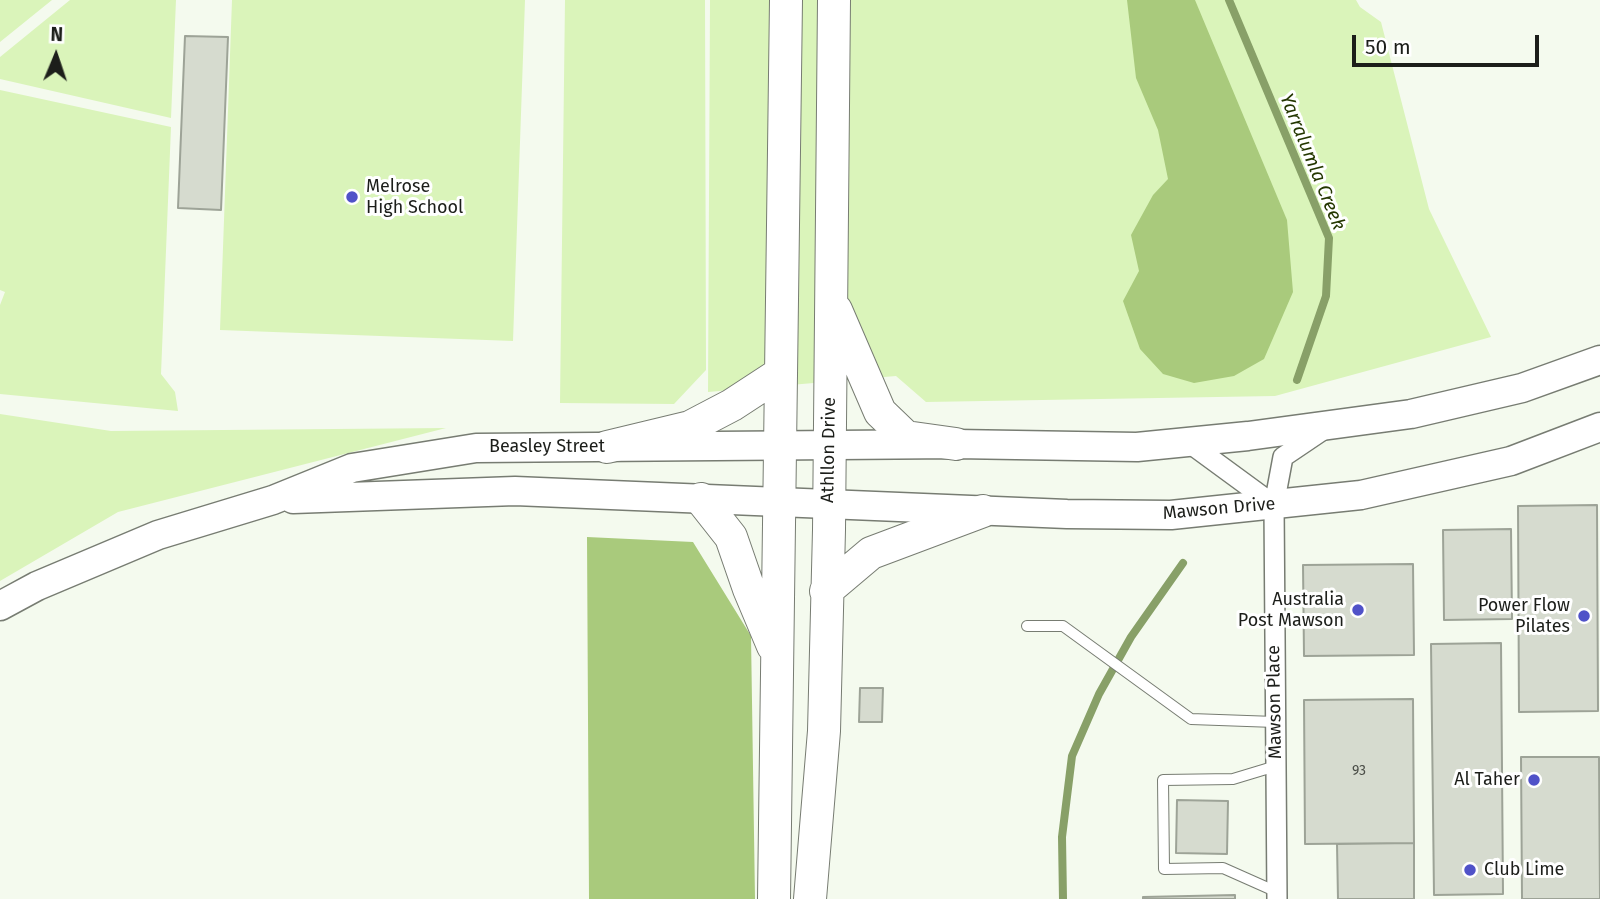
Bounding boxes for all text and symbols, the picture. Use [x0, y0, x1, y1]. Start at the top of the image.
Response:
north arrow [21, 21, 91, 91]
scale bar [1355, 21, 1542, 65]
text: N [50, 23, 63, 46]
text: 50 m [1365, 34, 1411, 60]
water label: Yarralumla Creek [1274, 90, 1350, 234]
place label: Melrose High School [366, 176, 463, 218]
marker: Melrose High School [344, 189, 360, 205]
street label: Athllon Drive [817, 397, 841, 503]
street label: Beasley Street [489, 436, 605, 458]
street label: Mawson Drive [1162, 493, 1276, 525]
place label: Australia Post Mawson [1238, 589, 1344, 632]
place label: Power Flow Pilates [1478, 595, 1570, 638]
marker: Australia Post Mawson [1350, 602, 1366, 618]
marker: Power Flow Pilates [1576, 608, 1592, 624]
street label: Mawson Place [1263, 645, 1287, 759]
house number: 93 [1352, 763, 1366, 779]
place label: Al Taher [1454, 769, 1520, 791]
marker: Al Taher [1526, 772, 1542, 788]
place label: Club Lime [1484, 859, 1564, 881]
marker: Club Lime [1462, 862, 1478, 878]

